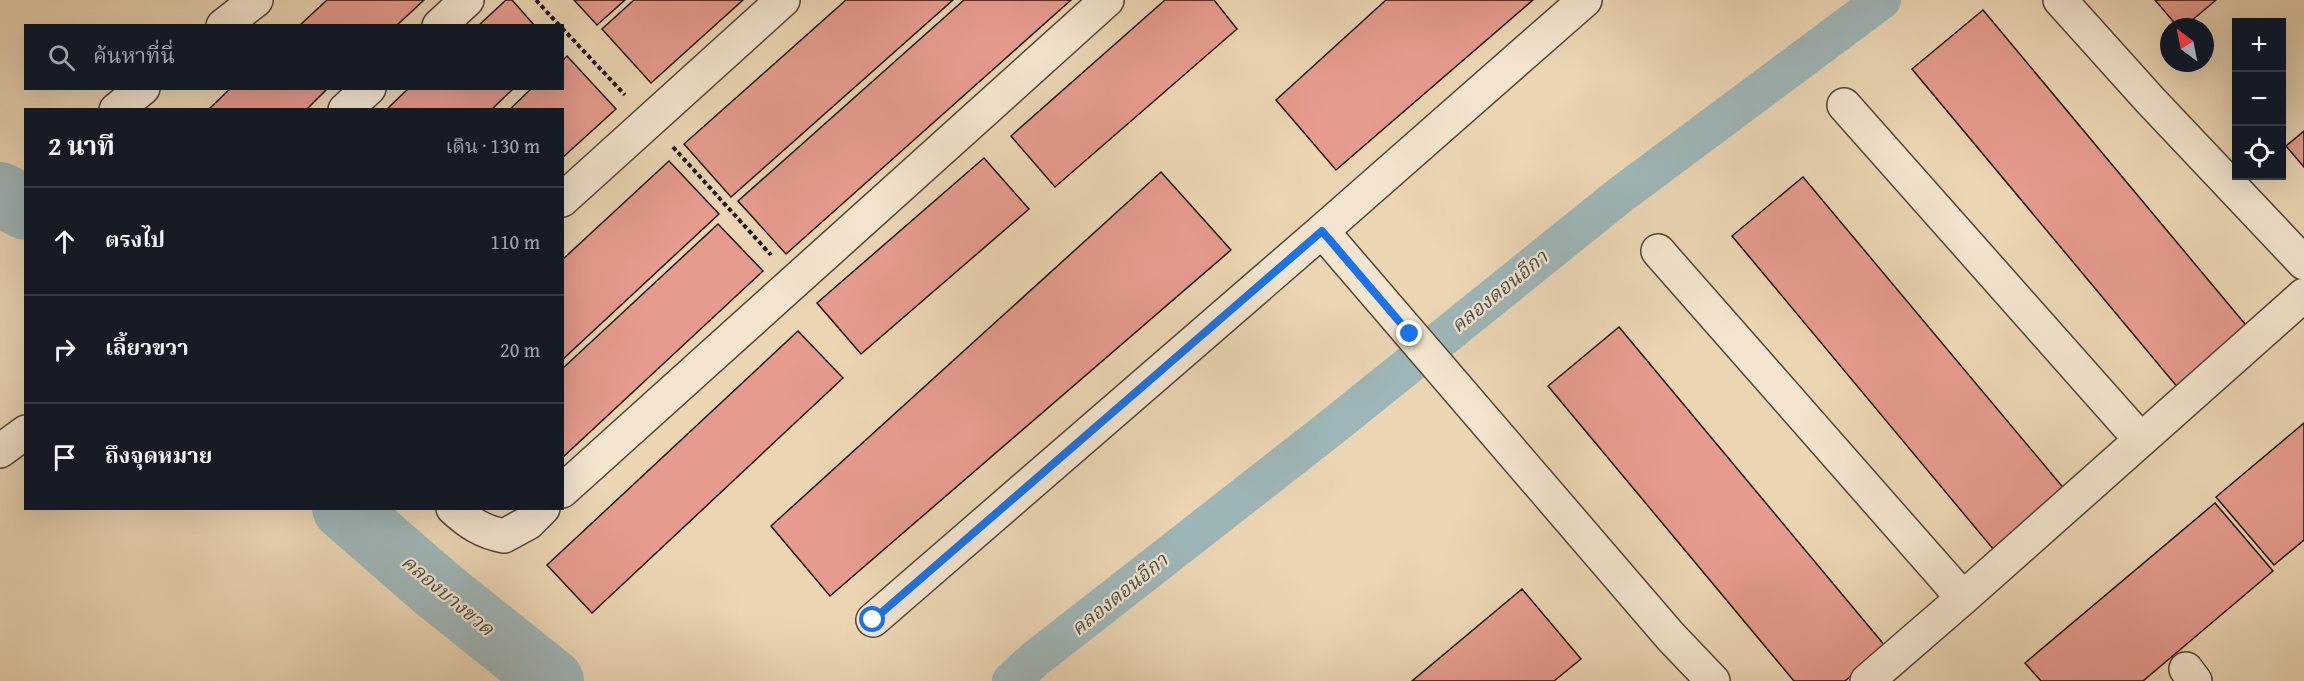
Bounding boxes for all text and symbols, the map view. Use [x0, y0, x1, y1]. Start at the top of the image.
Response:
north arrow [2160, 18, 2214, 72]
map controls [2232, 18, 2286, 180]
button: + [2232, 18, 2286, 72]
search box [24, 24, 564, 90]
text: ค้นหาที่นี่ [93, 39, 175, 71]
icon: search [45, 41, 78, 74]
button: − [2232, 72, 2286, 126]
text: 2 นาที [48, 126, 115, 165]
button: locate [2232, 126, 2286, 180]
text: เดิน · 130 m [445, 131, 540, 160]
text: ตรงไป [105, 223, 165, 255]
icon: ahead [48, 225, 81, 258]
text: 110 m [490, 227, 540, 256]
water label: คลองดอนอีกา [1444, 242, 1554, 339]
route end [1396, 320, 1422, 346]
text: เลี้ยวขวา [105, 331, 189, 363]
icon: right [48, 333, 81, 366]
text: 20 m [500, 335, 540, 364]
text: ถึงจุดหมาย [105, 439, 212, 471]
icon: arrive [48, 441, 81, 474]
water label: คลองดอนอีกา [1064, 545, 1174, 642]
water label: คลองบางขวด [396, 547, 502, 643]
route start [859, 606, 885, 632]

